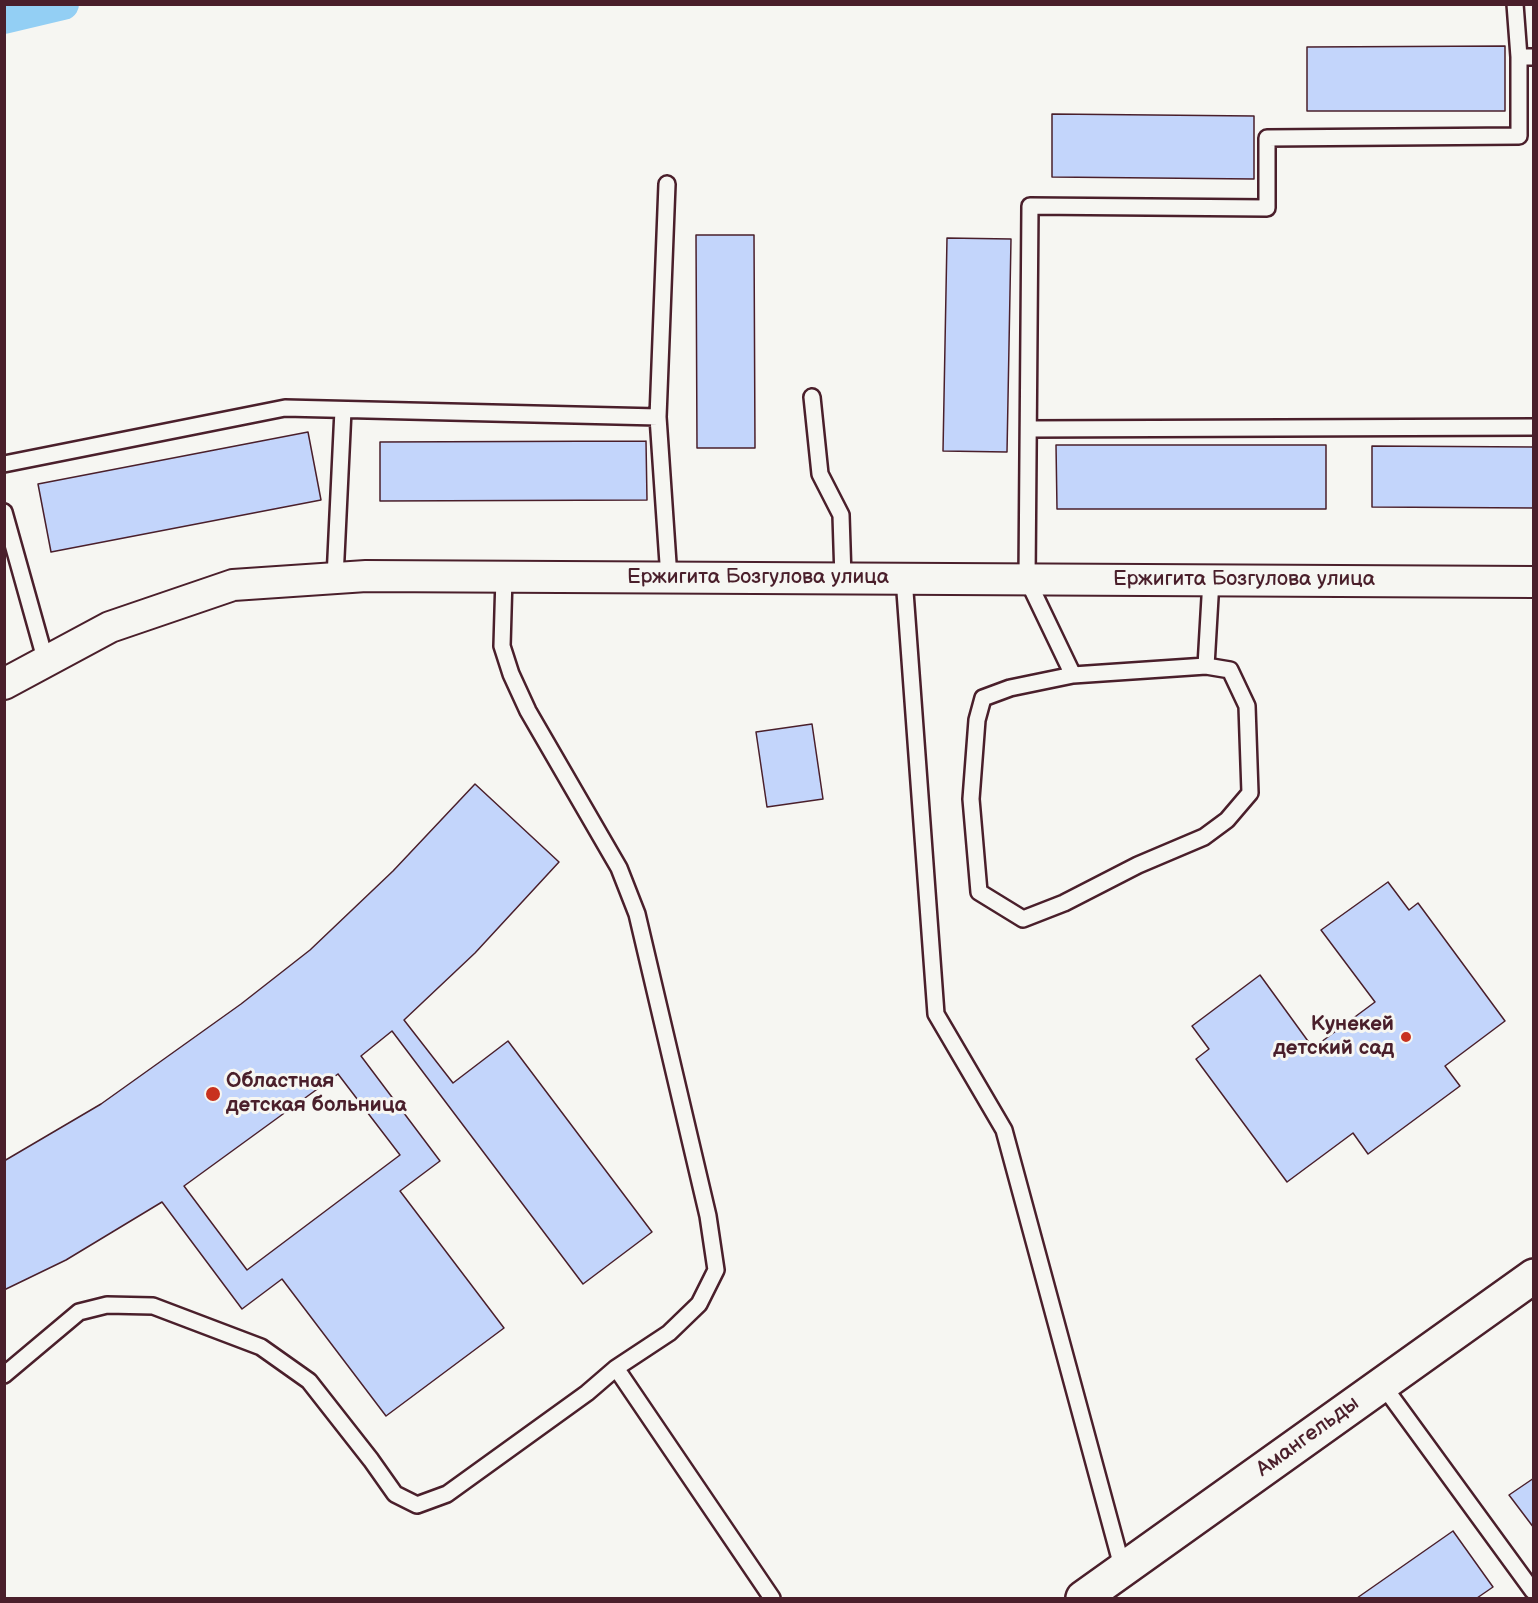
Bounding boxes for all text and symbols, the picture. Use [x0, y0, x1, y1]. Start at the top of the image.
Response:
street label: Ержигита Бозгулова улица [627, 565, 889, 591]
street label: Ержигита Бозгулова улица [1113, 567, 1375, 593]
place label: Кунекей детский сад [1273, 1012, 1394, 1062]
marker: Кунекей детский сад [1399, 1030, 1413, 1044]
place label: Областная детская больница [226, 1069, 407, 1119]
marker: Областная детская больница [204, 1085, 222, 1103]
street label: Амангельды [1252, 1391, 1364, 1483]

